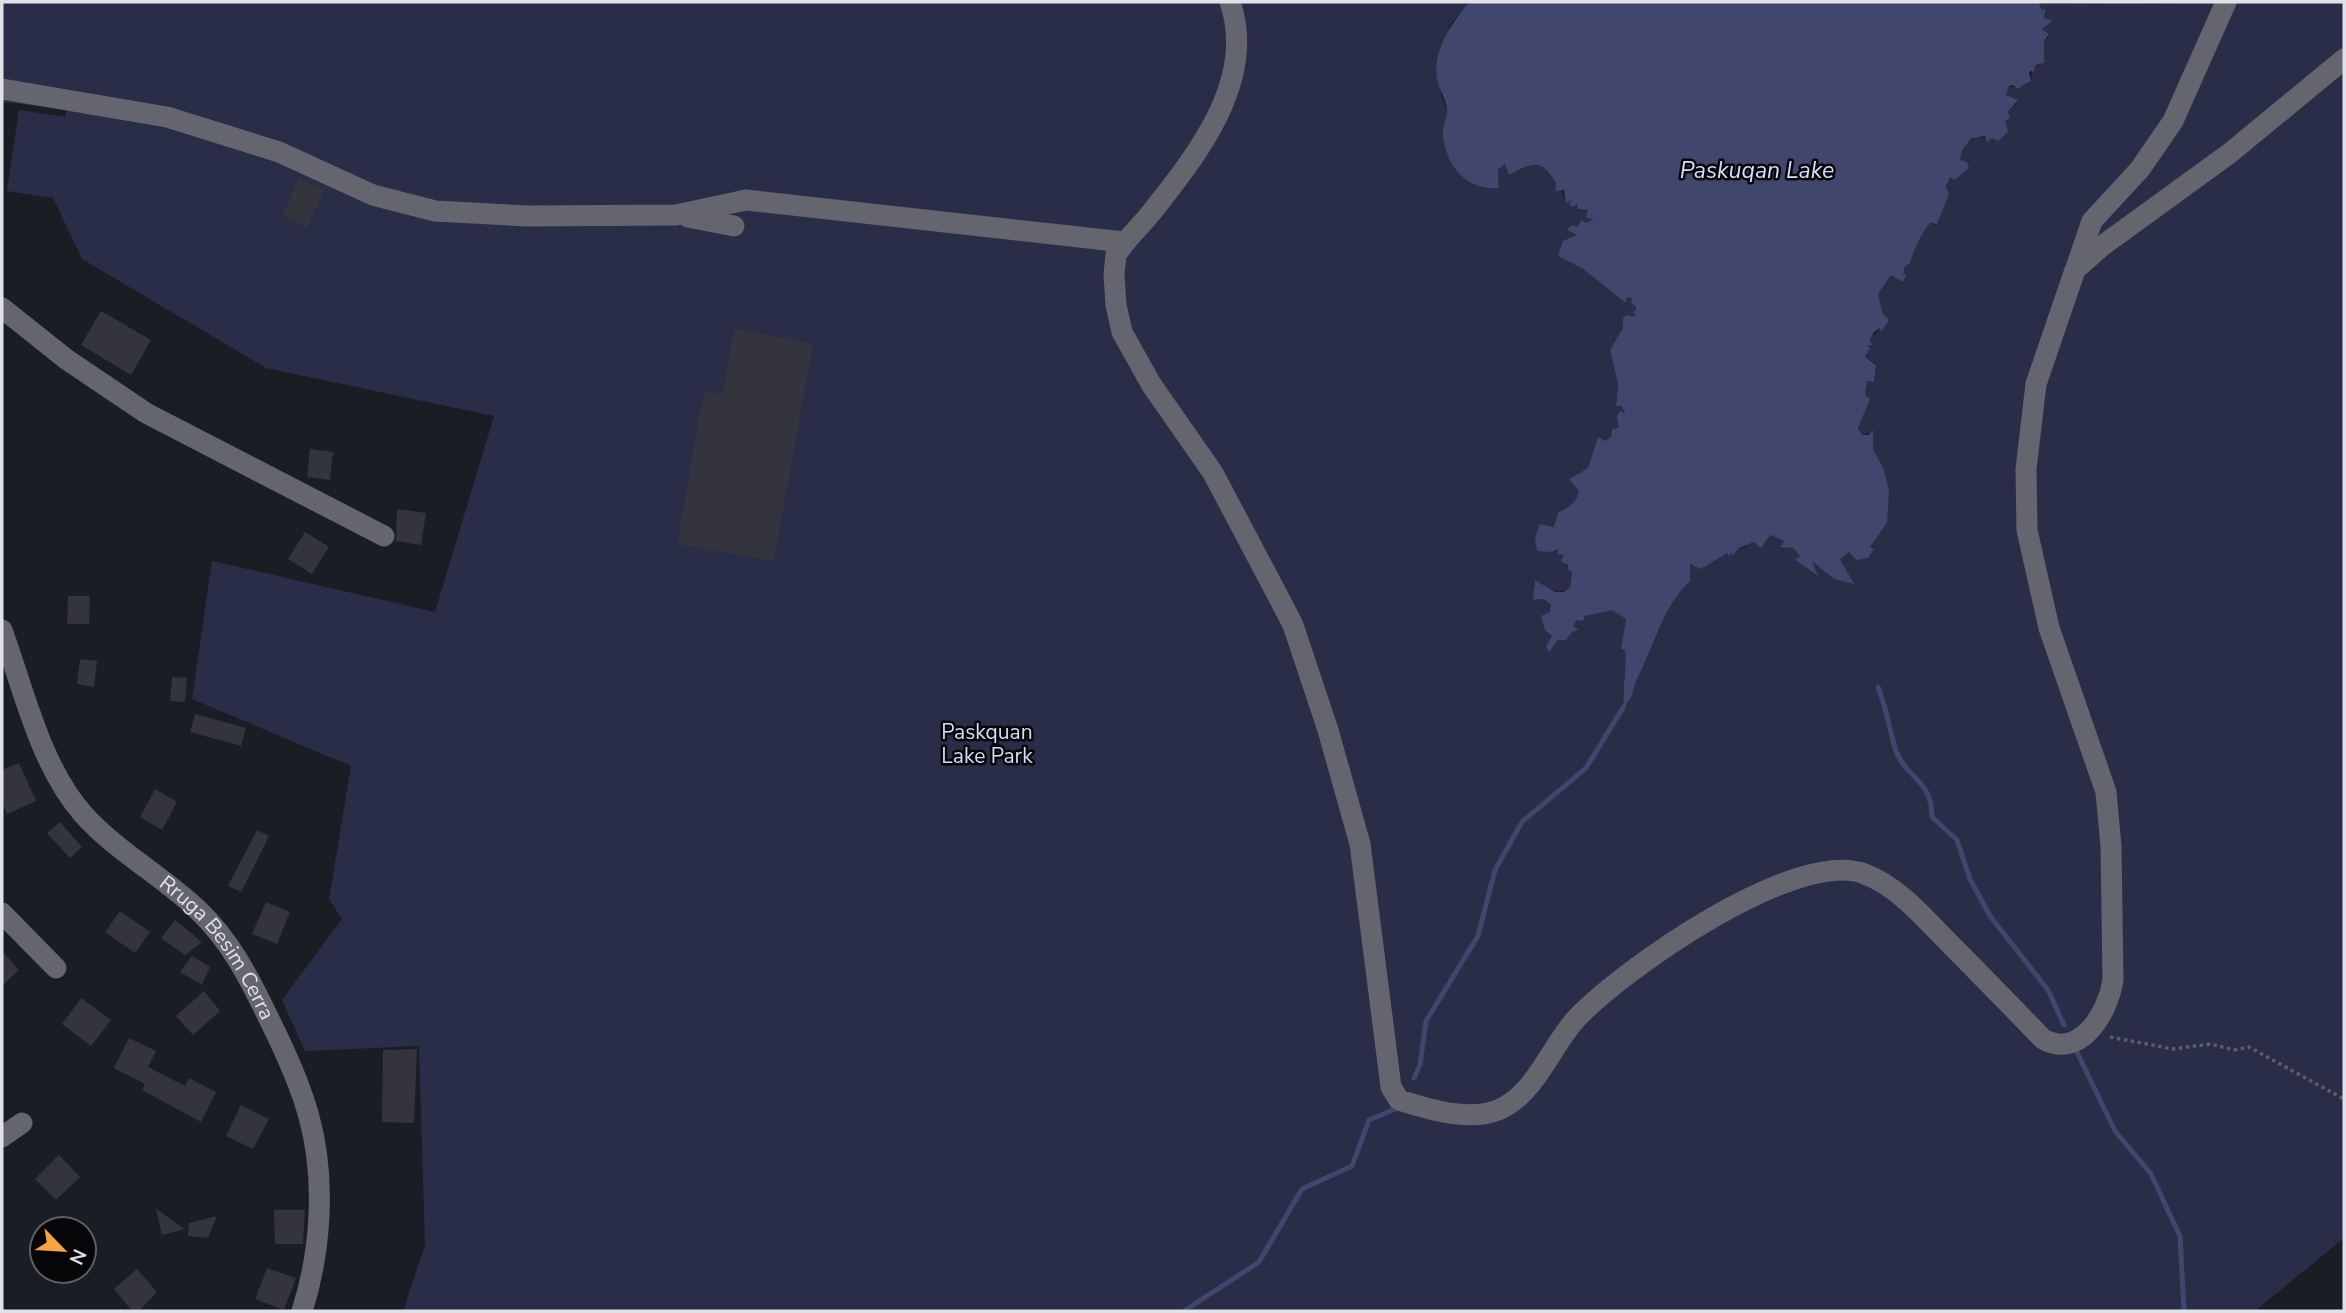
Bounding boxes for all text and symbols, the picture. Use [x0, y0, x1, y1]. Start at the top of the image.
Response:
water label: Paskuqan Lake [1680, 155, 1834, 186]
park label: Paskquan Lake Park [941, 718, 1033, 770]
street label: Rruga Besim Cerra [154, 869, 281, 1024]
north arrow [28, 1215, 98, 1285]
text: N [63, 1245, 92, 1269]

